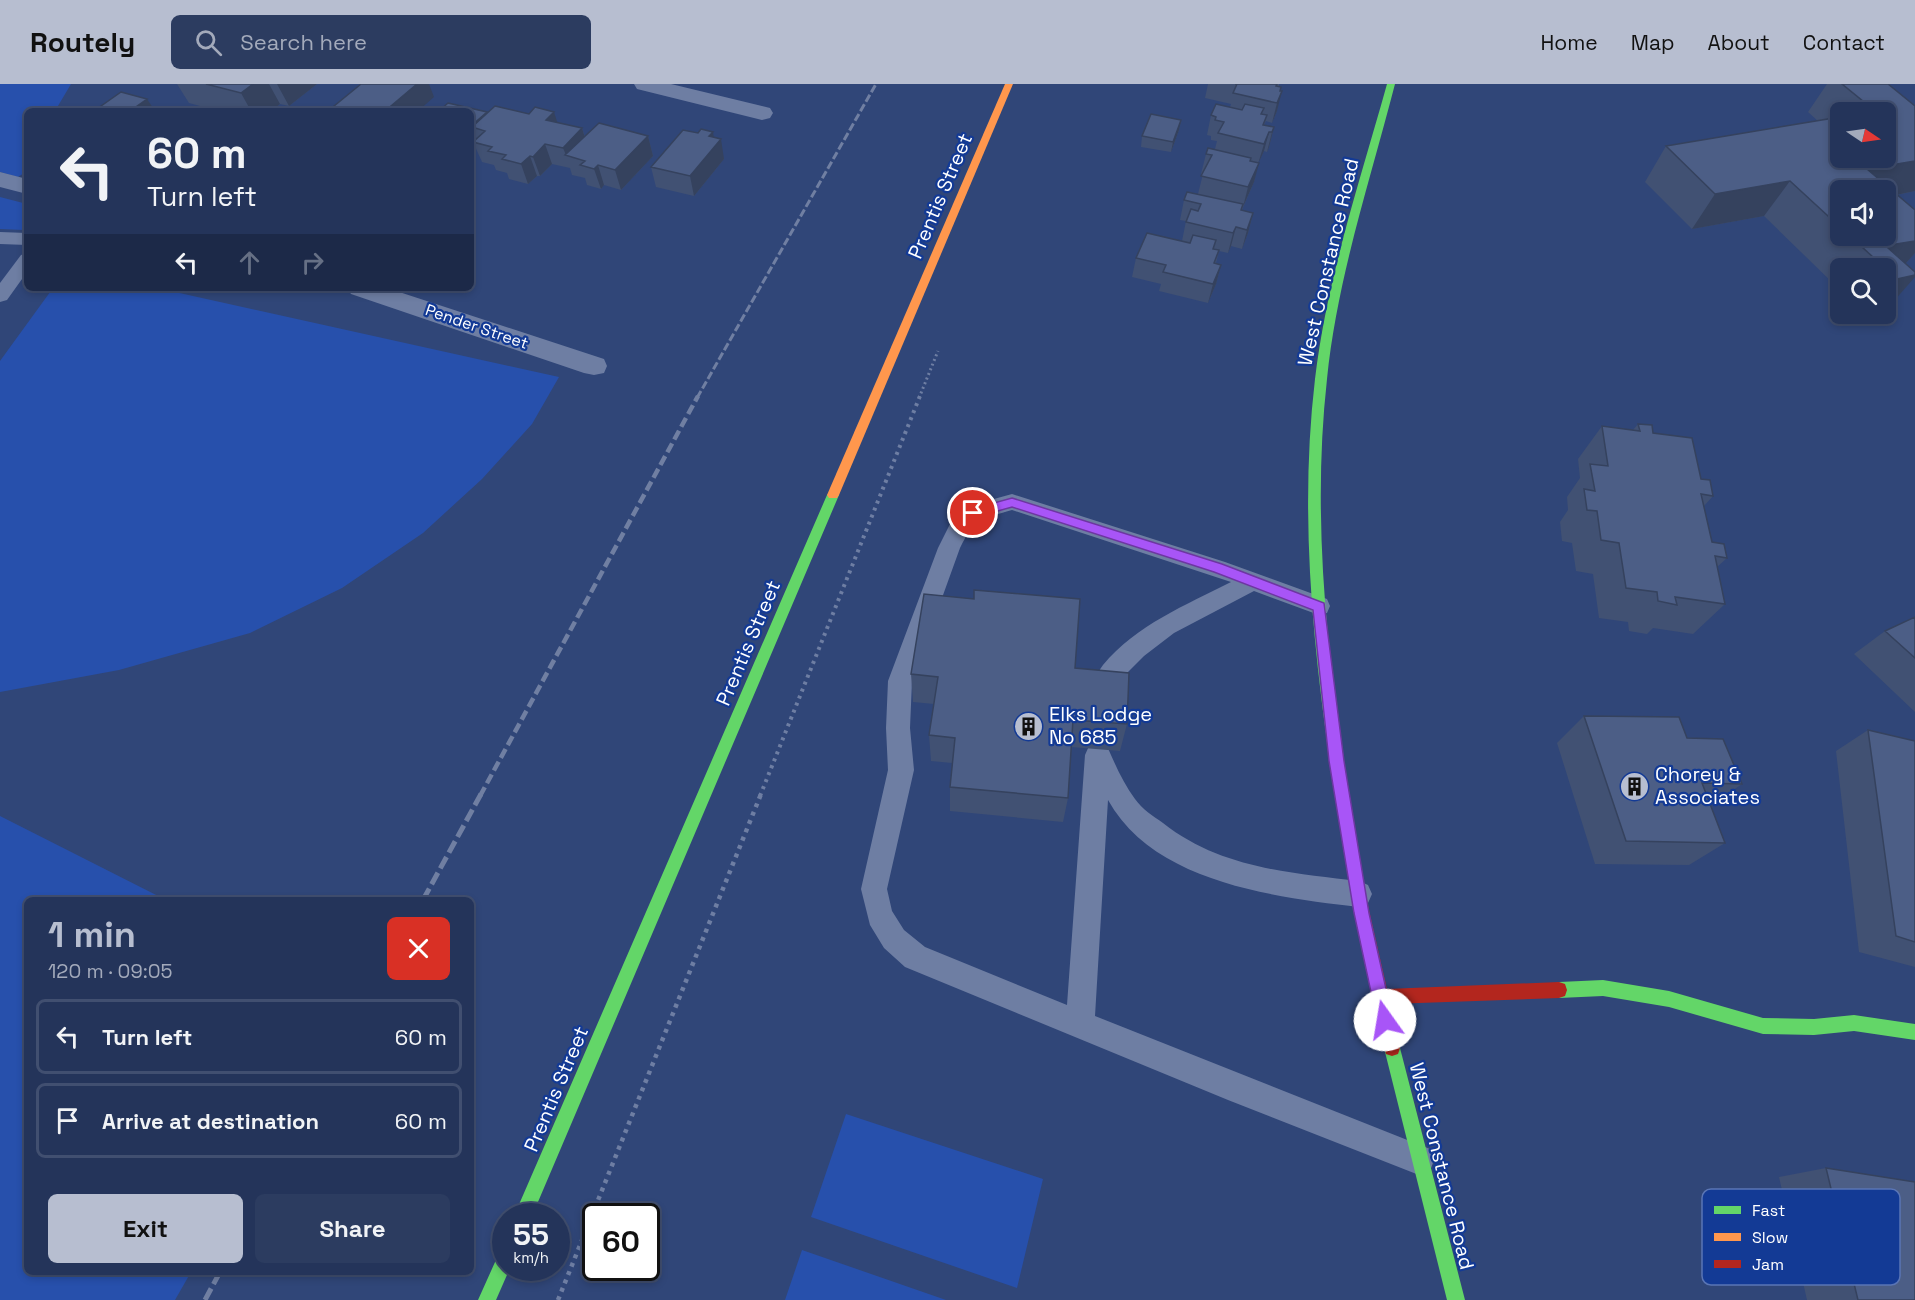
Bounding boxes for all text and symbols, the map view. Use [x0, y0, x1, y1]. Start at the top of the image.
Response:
search box [171, 15, 591, 69]
text: Routely [30, 24, 135, 60]
icon: search [192, 26, 225, 59]
text: Search here [240, 28, 367, 56]
text: Home [1540, 29, 1598, 56]
text: Map [1631, 29, 1675, 56]
text: About [1708, 29, 1770, 56]
text: Contact [1803, 29, 1885, 56]
north arrow [1830, 102, 1896, 168]
map controls [1830, 102, 1896, 324]
text: 60 m [147, 127, 247, 180]
street label: Prentis Street [902, 129, 978, 263]
icon: left [48, 132, 126, 210]
street label: West Constance Road [1291, 156, 1365, 368]
text: Turn left [147, 179, 257, 214]
button: sound [1830, 180, 1896, 246]
icon: left [170, 246, 203, 279]
icon: ahead [233, 246, 266, 279]
icon: right [296, 246, 329, 279]
button: search [1830, 258, 1896, 324]
street label: Pender Street [423, 299, 531, 354]
pin [947, 487, 998, 538]
icon: arrive [956, 496, 989, 529]
street label: Prentis Street [710, 576, 786, 710]
place label: Elks Lodge No 685 [1049, 701, 1152, 750]
building icon: Elks Lodge No 685 [1012, 710, 1044, 742]
place label: Chorey & Associates [1655, 761, 1760, 810]
building icon: Chorey & Associates [1618, 770, 1650, 802]
text: 1 min [48, 912, 136, 958]
button: close [387, 917, 450, 980]
text: 120 m · 09:05 [48, 958, 173, 984]
position arrow [1353, 988, 1417, 1052]
icon: left [51, 1020, 84, 1053]
street label: Prentis Street [518, 1022, 594, 1156]
text: Turn left [102, 1023, 192, 1051]
text: 60 m [395, 1023, 447, 1051]
street label: West Constance Road [1404, 1060, 1480, 1272]
icon: arrive [51, 1104, 84, 1137]
text: Arrive at destination [102, 1107, 319, 1135]
text: 60 m [395, 1107, 447, 1135]
legend [1702, 1189, 1900, 1285]
button: Exit [48, 1194, 243, 1263]
button: Share [255, 1194, 450, 1263]
text: Fast [1752, 1200, 1785, 1221]
speed limit sign: 60 [582, 1203, 660, 1281]
text: 55 [513, 1215, 549, 1254]
text: Slow [1752, 1227, 1788, 1248]
text: km/h [513, 1248, 549, 1267]
text: Jam [1752, 1254, 1784, 1275]

